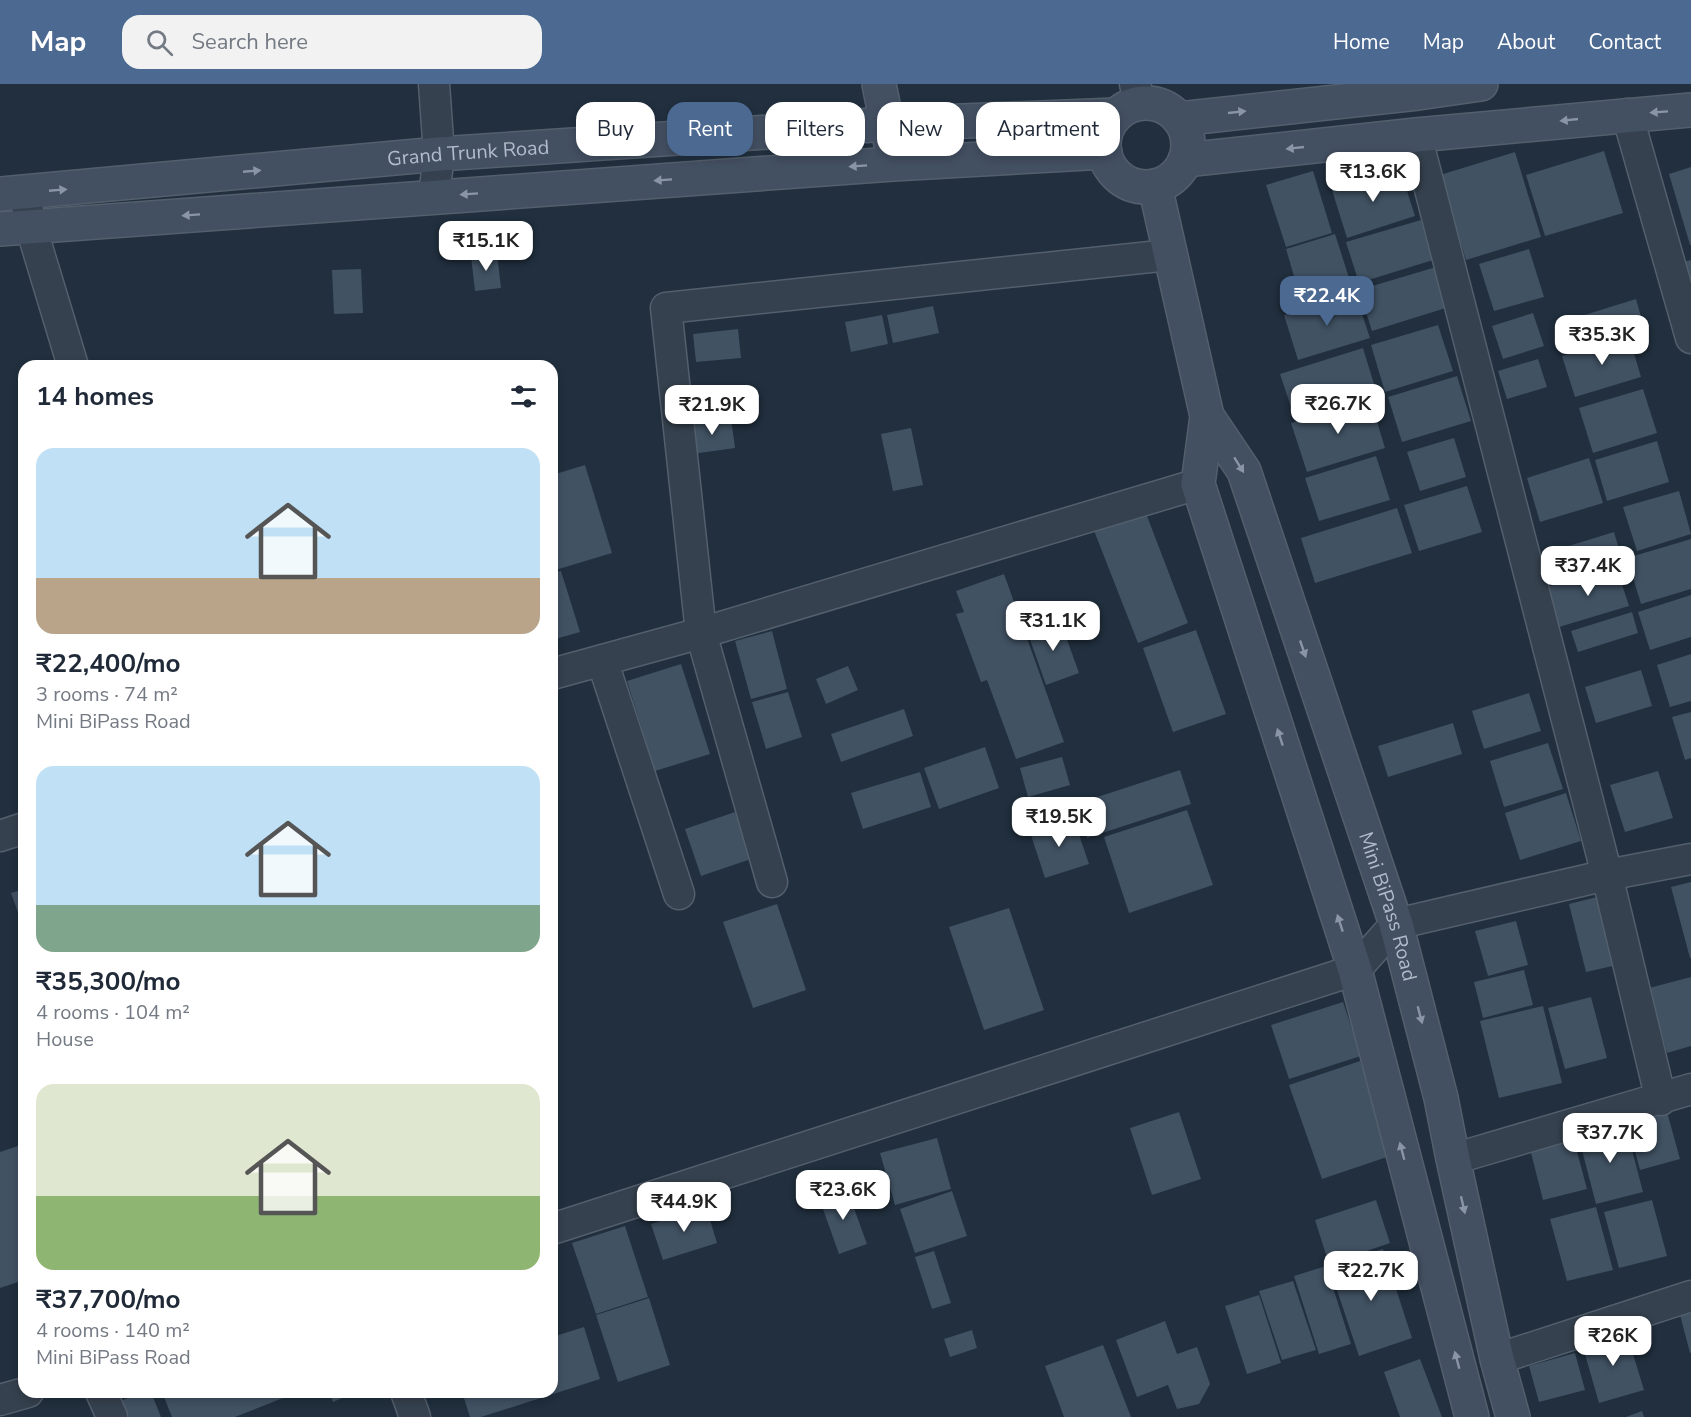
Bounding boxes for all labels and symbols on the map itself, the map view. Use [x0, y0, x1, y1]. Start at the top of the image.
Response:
one-way arrow [1227, 107, 1246, 117]
one-way arrow [1650, 107, 1669, 117]
one-way arrow [1559, 115, 1578, 125]
street label: Grand Trunk Road [386, 133, 550, 172]
one-way arrow [1285, 143, 1304, 153]
pin: ₹13.6K [1324, 152, 1422, 203]
one-way arrow [848, 162, 867, 171]
one-way arrow [243, 166, 262, 176]
one-way arrow [654, 175, 673, 185]
one-way arrow [49, 185, 68, 195]
one-way arrow [459, 189, 478, 198]
one-way arrow [181, 210, 200, 219]
pin: ₹15.1K [437, 221, 535, 272]
pin: ₹22.4K [1278, 276, 1376, 327]
pin: ₹35.3K [1553, 315, 1651, 366]
pin: ₹26.7K [1289, 384, 1387, 435]
pin: ₹21.9K [663, 385, 761, 436]
one-way arrow [1234, 457, 1245, 473]
pin: ₹37.4K [1539, 546, 1637, 597]
pin: ₹31.1K [1004, 601, 1102, 652]
one-way arrow [1299, 640, 1309, 658]
one-way arrow [1275, 728, 1284, 746]
pin: ₹19.5K [1010, 797, 1108, 848]
street label: Mini BiPass Road [1352, 828, 1424, 984]
one-way arrow [1334, 914, 1344, 932]
one-way arrow [1415, 1005, 1425, 1024]
pin: ₹37.7K [1561, 1113, 1659, 1164]
one-way arrow [1397, 1142, 1407, 1161]
pin: ₹23.6K [794, 1170, 892, 1221]
pin: ₹44.9K [635, 1182, 733, 1233]
one-way arrow [1459, 1195, 1468, 1214]
pin: ₹22.7K [1322, 1251, 1420, 1302]
pin: ₹26K [1577, 1316, 1649, 1367]
one-way arrow [1452, 1351, 1461, 1369]

